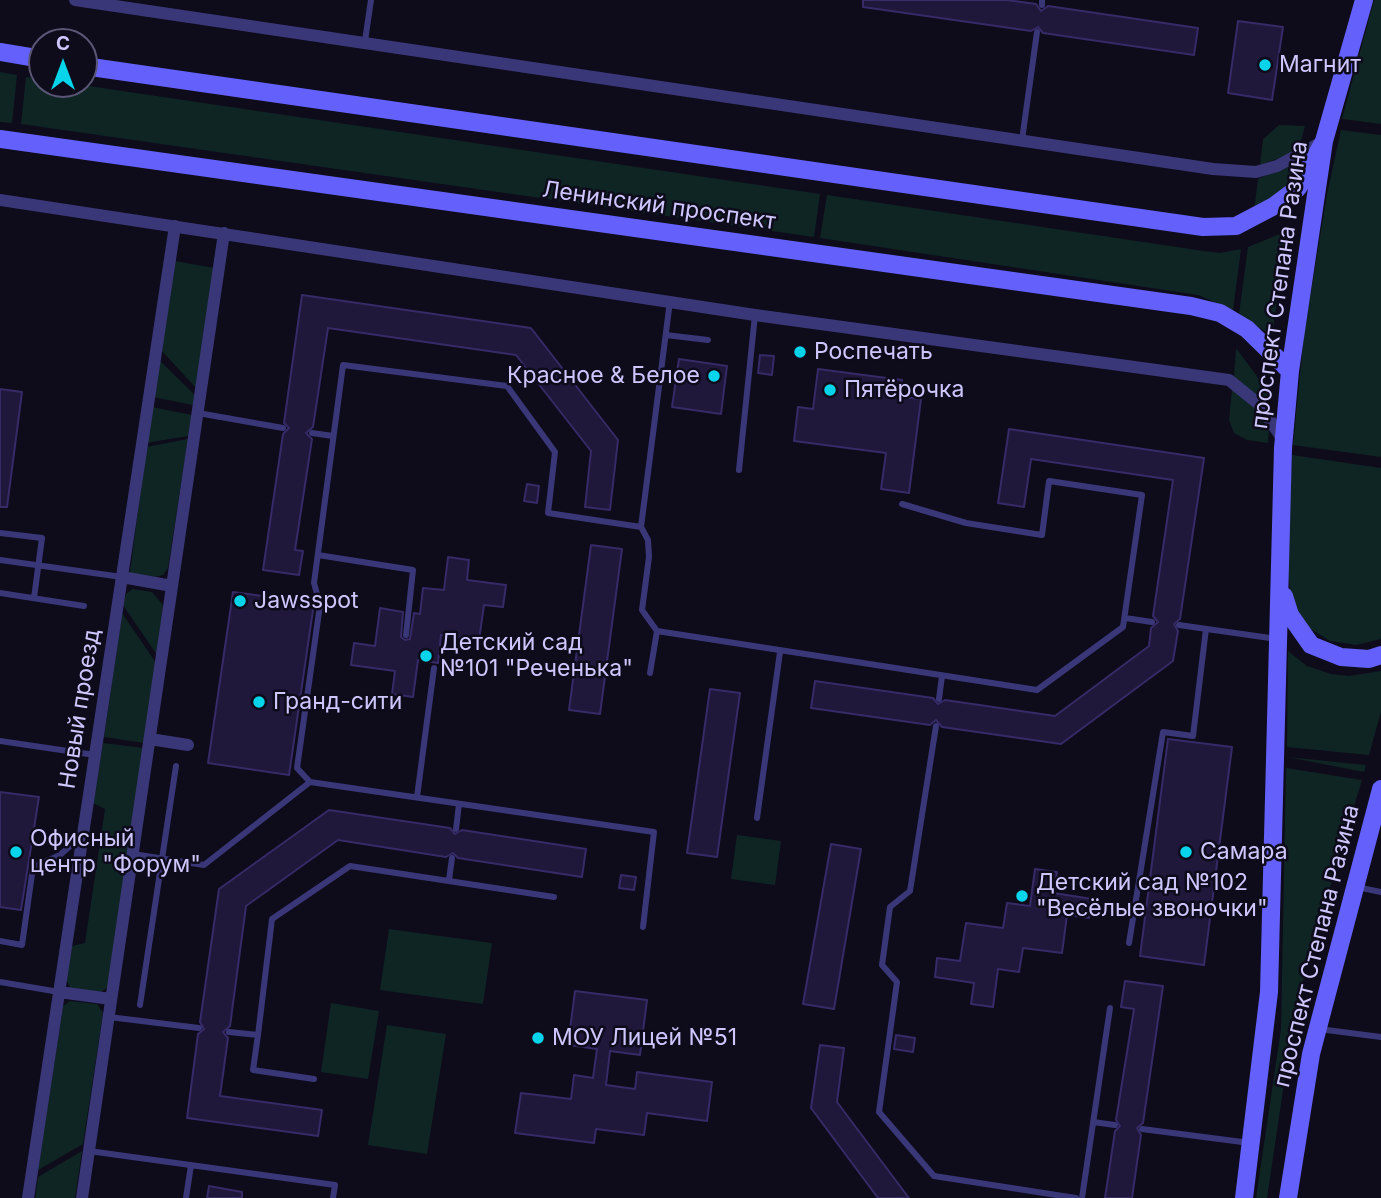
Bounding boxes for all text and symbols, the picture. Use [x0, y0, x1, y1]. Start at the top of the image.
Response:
north arrow [28, 28, 98, 98]
text: С [56, 32, 70, 55]
place label: Магнит [1279, 51, 1361, 79]
marker: Магнит [1257, 57, 1273, 73]
street label: проспект Степана Разина [1246, 139, 1314, 431]
street label: Ленинский проспект [541, 176, 777, 236]
place label: Роспечать [814, 338, 933, 366]
marker: Роспечать [792, 344, 808, 360]
place label: Красное & Белое [507, 362, 700, 390]
marker: Красное & Белое [706, 368, 722, 384]
place label: Пятёрочка [844, 376, 964, 404]
marker: Пятёрочка [822, 382, 838, 398]
place label: Jawsspot [254, 587, 359, 615]
marker: Jawsspot [232, 593, 248, 609]
street label: Новый проезд [54, 627, 106, 791]
place label: Детский сад №101 "Реченька" [440, 629, 633, 683]
marker: Детский сад №101 "Реченька" [418, 648, 434, 664]
place label: Гранд-сити [273, 688, 402, 716]
marker: Гранд-сити [251, 694, 267, 710]
street label: проспект Степана Разина [1269, 802, 1365, 1090]
place label: Офисный центр "Форум" [30, 825, 201, 879]
place label: Самара [1200, 838, 1288, 866]
marker: Офисный центр "Форум" [8, 844, 24, 860]
marker: Самара [1178, 844, 1194, 860]
place label: Детский сад №102 "Весёлые звоночки" [1036, 869, 1268, 923]
marker: Детский сад №102 "Весёлые звоночки" [1014, 888, 1030, 904]
place label: МОУ Лицей №51 [552, 1024, 737, 1052]
marker: МОУ Лицей №51 [530, 1030, 546, 1046]

